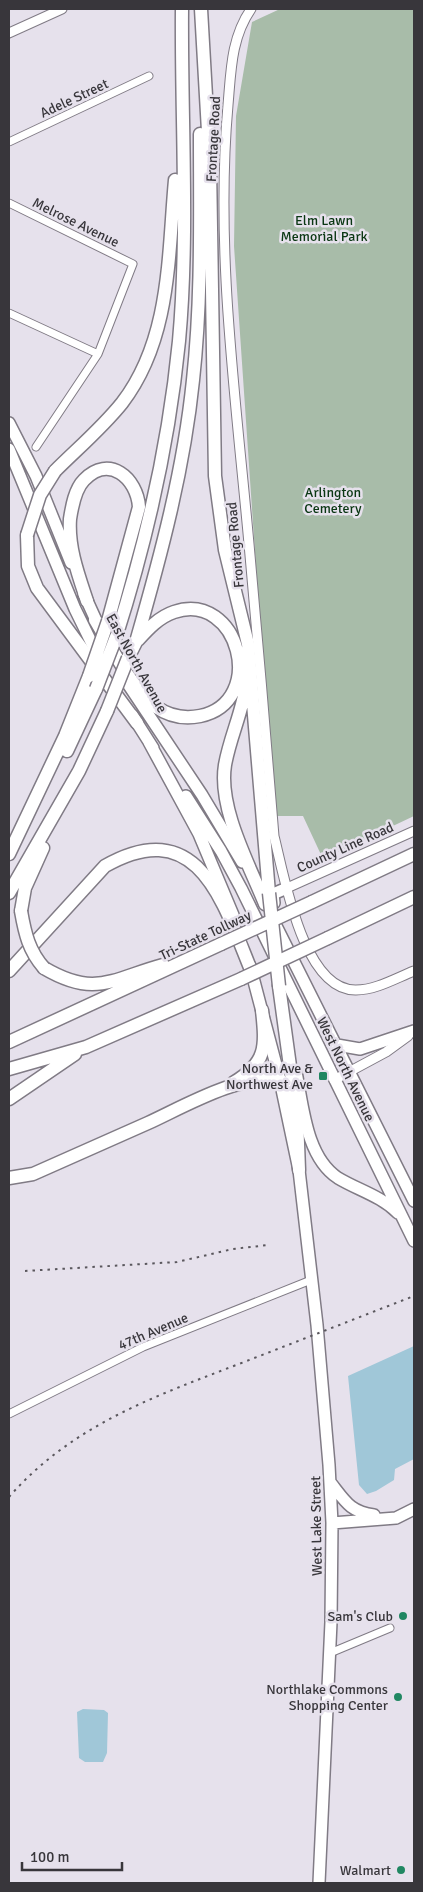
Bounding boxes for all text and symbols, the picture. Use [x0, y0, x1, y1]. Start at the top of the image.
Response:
street label: Adele Street [37, 75, 111, 122]
street label: Frontage Road [203, 96, 224, 182]
street label: Melrose Avenue [30, 194, 122, 251]
park label: Elm Lawn Memorial Park [280, 212, 368, 245]
park label: Arlington Cemetery [304, 484, 362, 517]
street label: Frontage Road [223, 501, 248, 589]
street label: East North Avenue [102, 611, 171, 716]
street label: County Line Road [294, 819, 396, 876]
street label: Tri-State Tollway [157, 907, 254, 964]
street label: West North Avenue [313, 1014, 378, 1124]
place label: North Ave & Northwest Ave [226, 1060, 313, 1093]
marker: North Ave & Northwest Ave [317, 1070, 329, 1082]
street label: 47th Avenue [116, 1309, 191, 1354]
street label: West Lake Street [307, 1476, 326, 1576]
place label: Sam's Club [327, 1608, 393, 1625]
marker: Sam's Club [397, 1610, 409, 1622]
place label: Northlake Commons Shopping Center [266, 1681, 389, 1714]
marker: Northlake Commons Shopping Center [392, 1691, 404, 1703]
scale bar [22, 1840, 122, 1872]
text: 100 m [30, 1848, 70, 1866]
place label: Walmart [340, 1862, 391, 1879]
marker: Walmart [395, 1864, 407, 1876]

